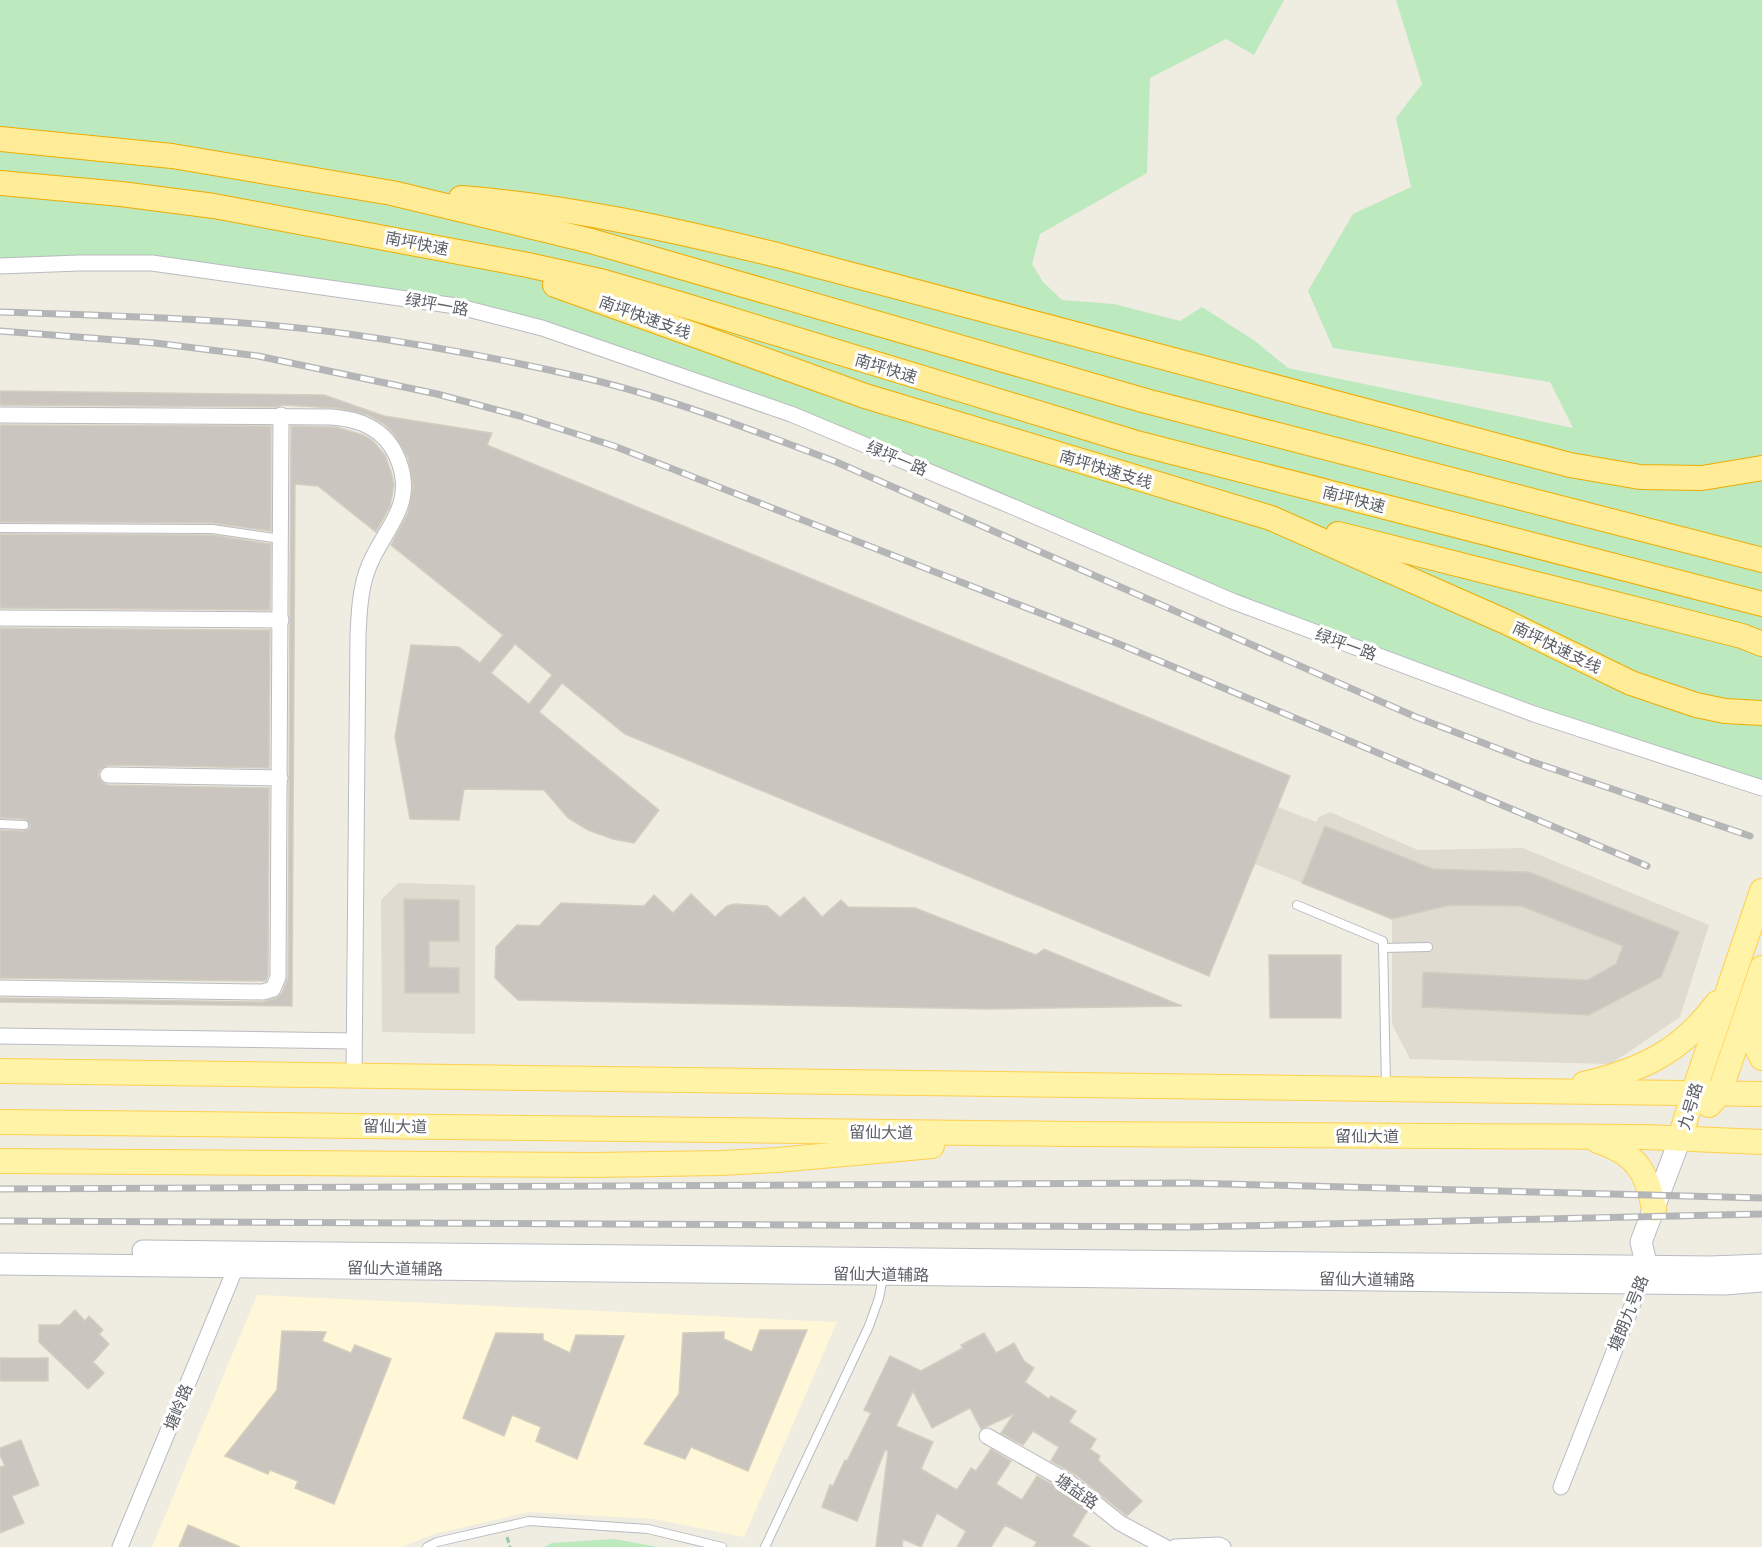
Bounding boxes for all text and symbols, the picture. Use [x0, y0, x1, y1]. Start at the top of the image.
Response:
street label: 南坪快速 [384, 227, 450, 259]
street label: 绿坪一路 [404, 289, 470, 319]
street label: 南坪快速支线 [596, 291, 694, 343]
street label: 南坪快速 [852, 349, 920, 387]
street label: 绿坪一路 [864, 436, 930, 480]
street label: 南坪快速支线 [1057, 445, 1155, 493]
street label: 南坪快速 [1321, 482, 1387, 516]
street label: 南坪快速支线 [1509, 617, 1605, 677]
street label: 绿坪一路 [1313, 624, 1379, 664]
street label: 九号路 [1673, 1080, 1707, 1132]
street label: 留仙大道 [363, 1115, 427, 1137]
street label: 留仙大道 [849, 1121, 913, 1143]
street label: 留仙大道 [1335, 1126, 1399, 1146]
street label: 留仙大道辅路 [347, 1257, 443, 1279]
street label: 留仙大道辅路 [833, 1263, 929, 1285]
street label: 留仙大道辅路 [1319, 1268, 1415, 1290]
street label: 塘朗九号路 [1604, 1272, 1652, 1354]
street label: 塘岭路 [160, 1381, 196, 1433]
street label: 塘益路 [1052, 1469, 1102, 1513]

